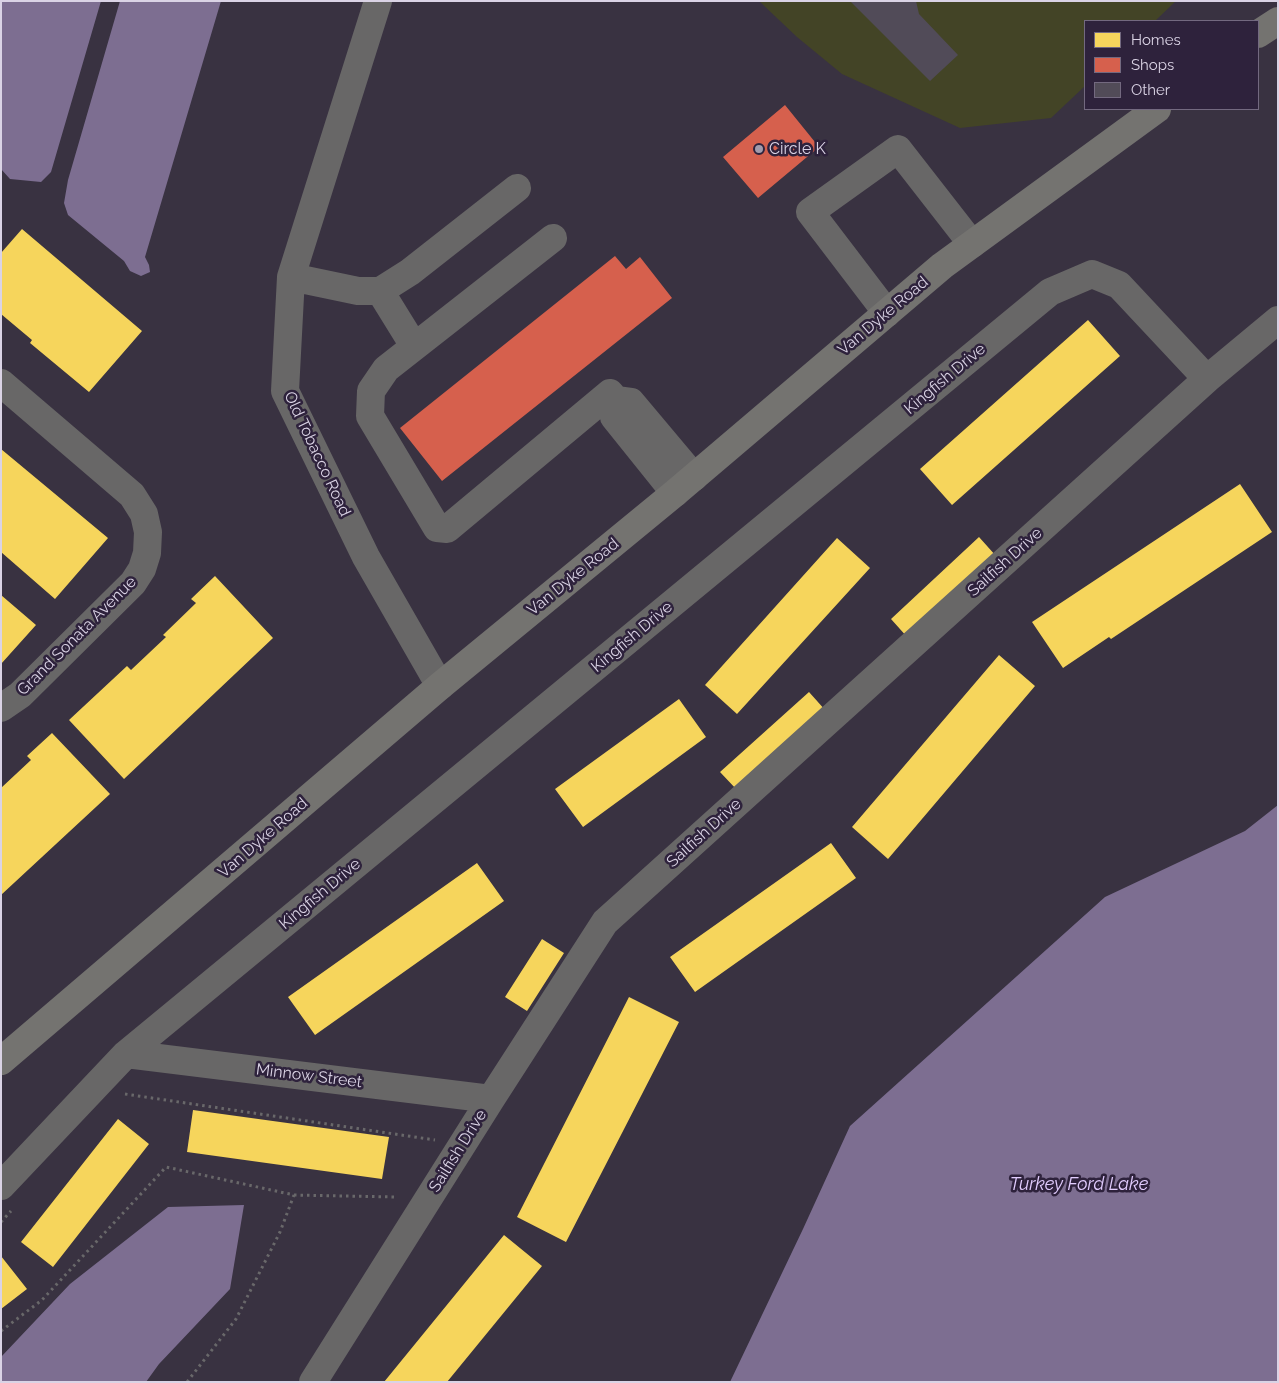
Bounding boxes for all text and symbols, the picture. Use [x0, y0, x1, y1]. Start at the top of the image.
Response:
legend [1084, 20, 1259, 110]
text: Homes [1131, 31, 1181, 49]
text: Shops [1131, 56, 1174, 74]
text: Other [1131, 81, 1170, 99]
place label: Circle K [769, 139, 826, 159]
marker: Circle K [753, 143, 765, 155]
street label: Van Dyke Road [834, 273, 932, 359]
street label: Kingfish Drive [900, 339, 990, 419]
street label: Old Tobacco Road [280, 388, 354, 520]
street label: Sailfish Drive [964, 524, 1046, 600]
street label: Van Dyke Road [523, 534, 623, 620]
street label: Grand Sonata Avenue [13, 572, 141, 700]
street label: Kingfish Drive [587, 597, 677, 677]
street label: Van Dyke Road [214, 794, 312, 882]
street label: Sailfish Drive [663, 795, 745, 871]
street label: Kingfish Drive [275, 854, 365, 934]
street label: Minnow Street [255, 1060, 363, 1092]
street label: Sailfish Drive [425, 1106, 491, 1196]
water label: Turkey Ford Lake [1010, 1174, 1148, 1196]

